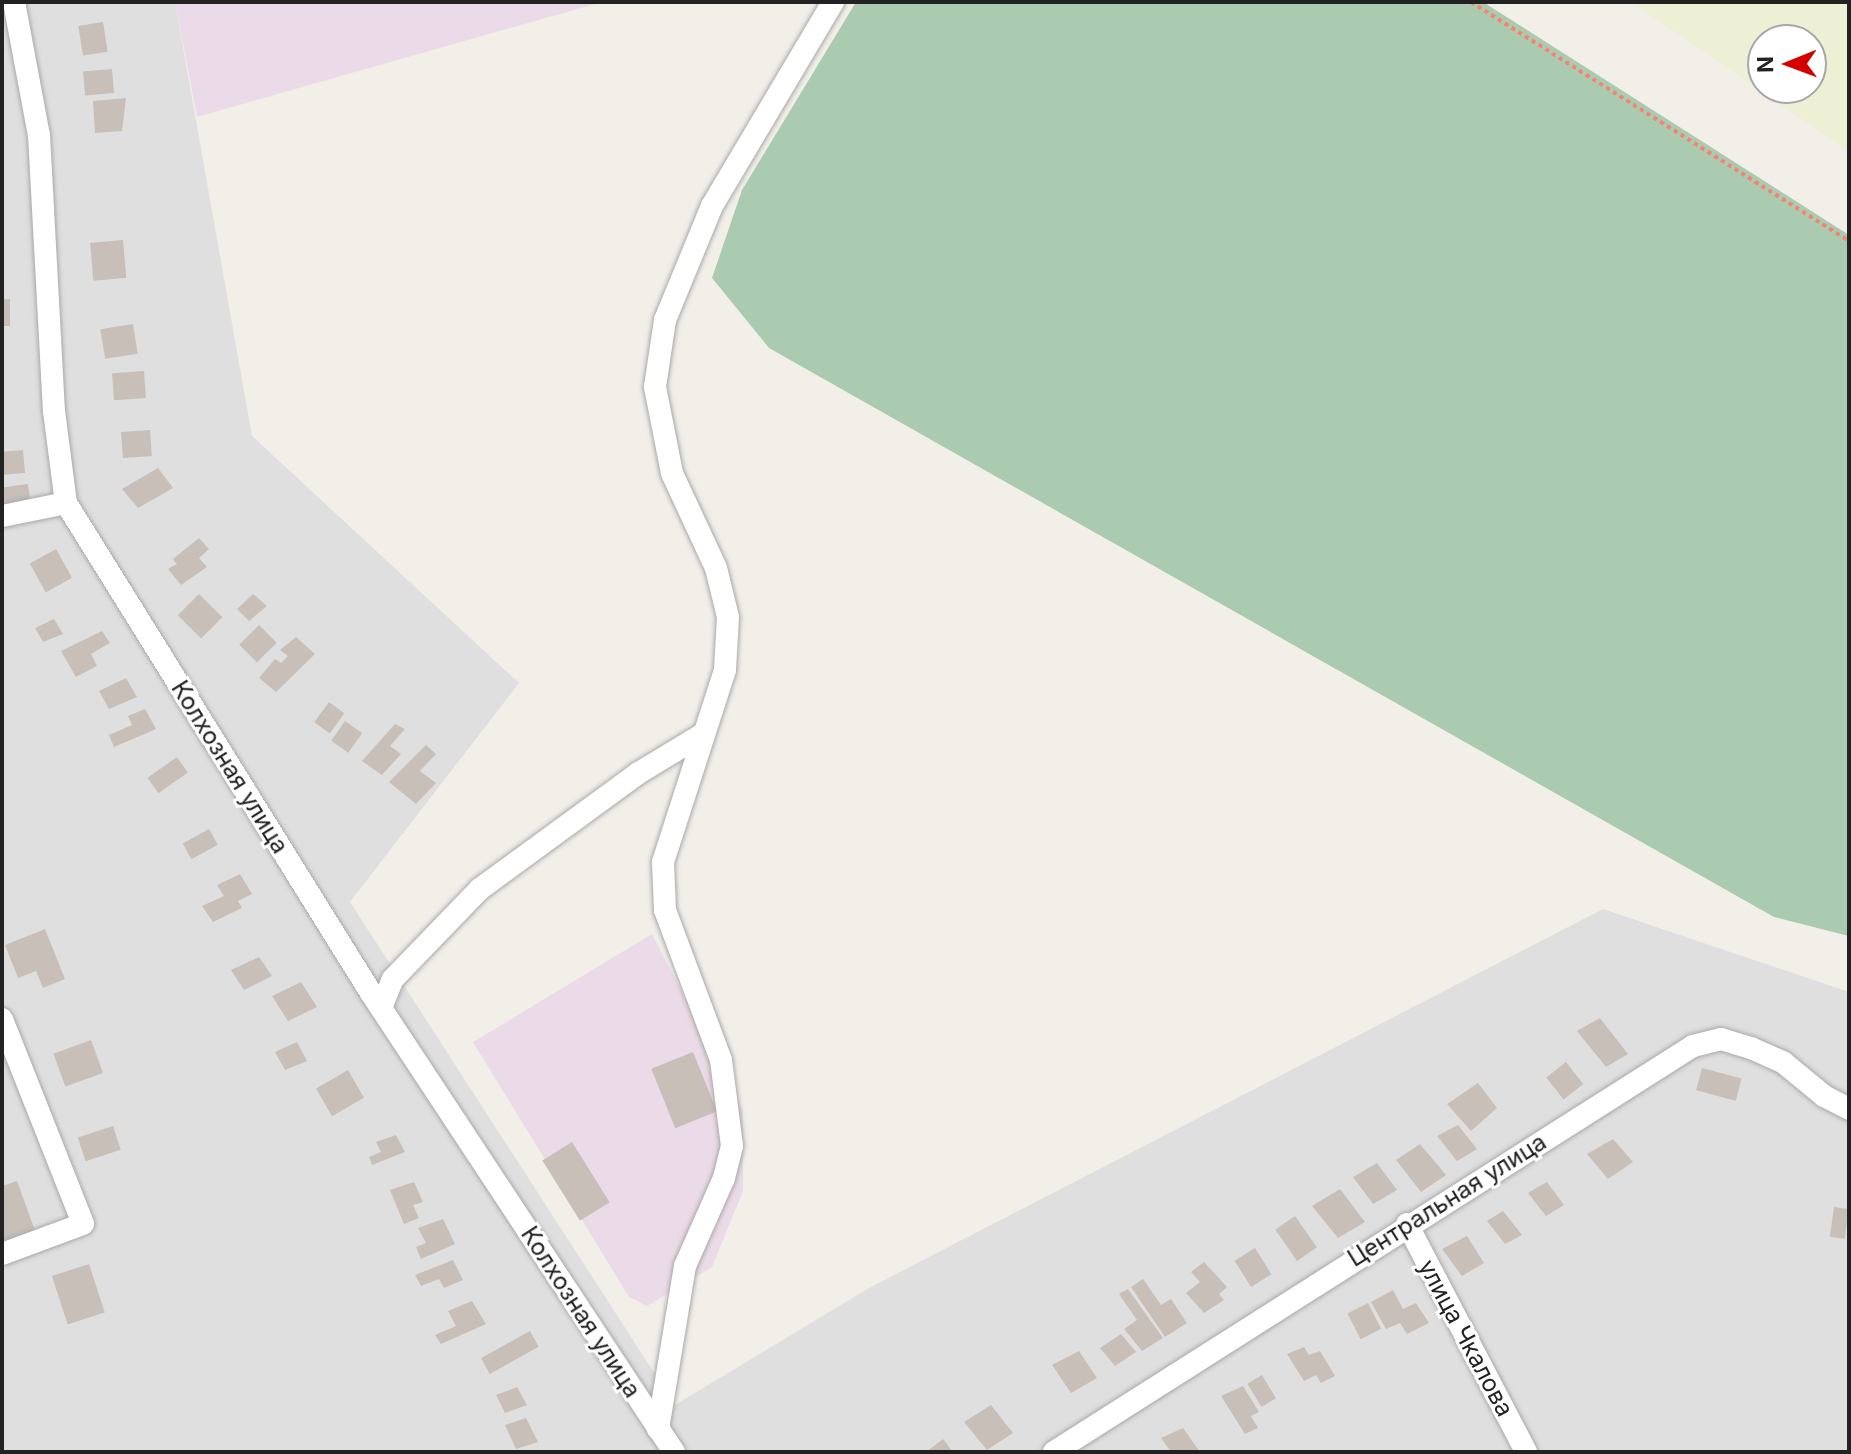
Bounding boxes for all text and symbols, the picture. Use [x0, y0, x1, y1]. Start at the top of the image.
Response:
north arrow [1747, 24, 1827, 104]
text: N [1752, 56, 1778, 73]
street label: Колхозная улица [165, 675, 295, 859]
street label: Центральная улица [1342, 1127, 1552, 1273]
street label: Колхозная улица [515, 1221, 647, 1403]
street label: улица Чкалова [1413, 1255, 1519, 1421]

